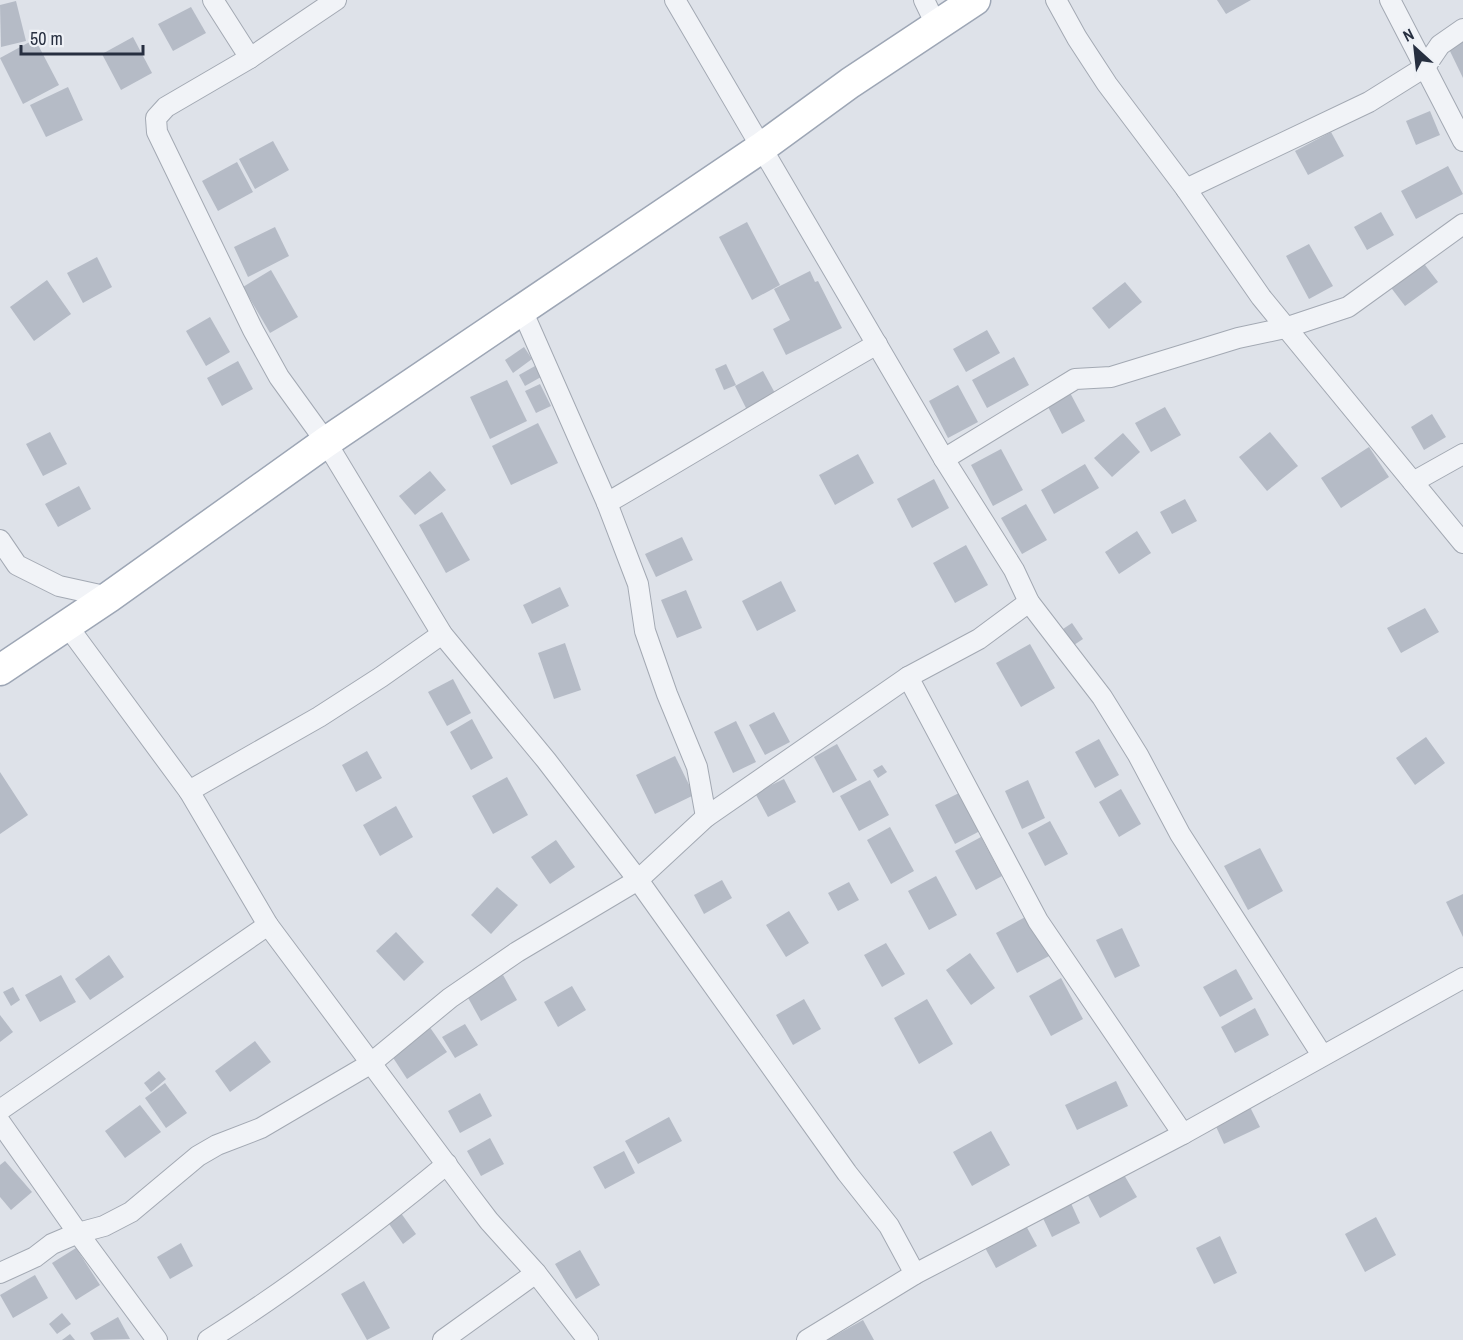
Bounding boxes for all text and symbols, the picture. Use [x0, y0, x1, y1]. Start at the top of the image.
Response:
scale bar [21, 18, 142, 56]
north arrow [1385, 18, 1445, 78]
text: N [1399, 23, 1417, 47]
text: 50 m [30, 26, 63, 51]

